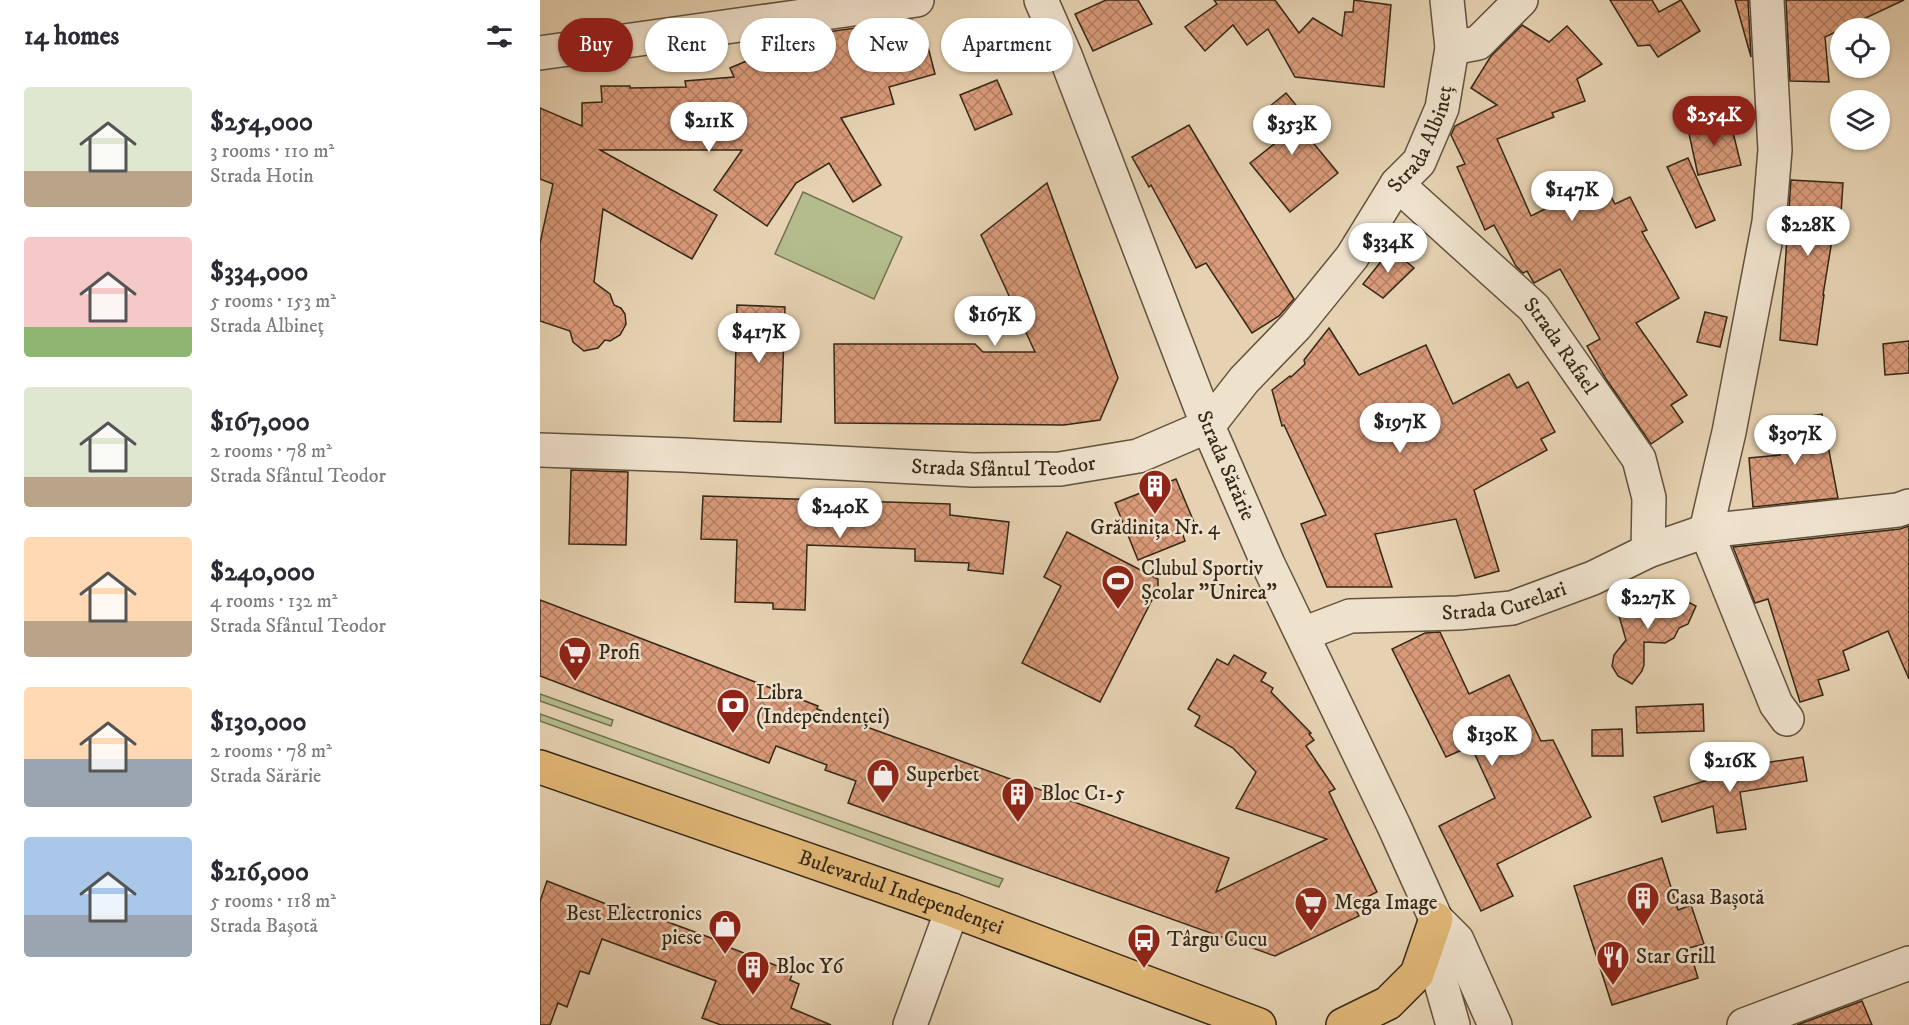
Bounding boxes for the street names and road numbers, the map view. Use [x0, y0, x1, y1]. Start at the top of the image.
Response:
street label: Strada Albineț [1382, 84, 1459, 197]
street label: Strada Rafael [1518, 292, 1603, 400]
street label: Strada Sărărie [1190, 407, 1261, 525]
street label: Strada Sfântul Teodor [911, 450, 1098, 483]
street label: Strada Curelari [1441, 576, 1570, 626]
street label: Bulevardul Independenței [795, 845, 1007, 941]

